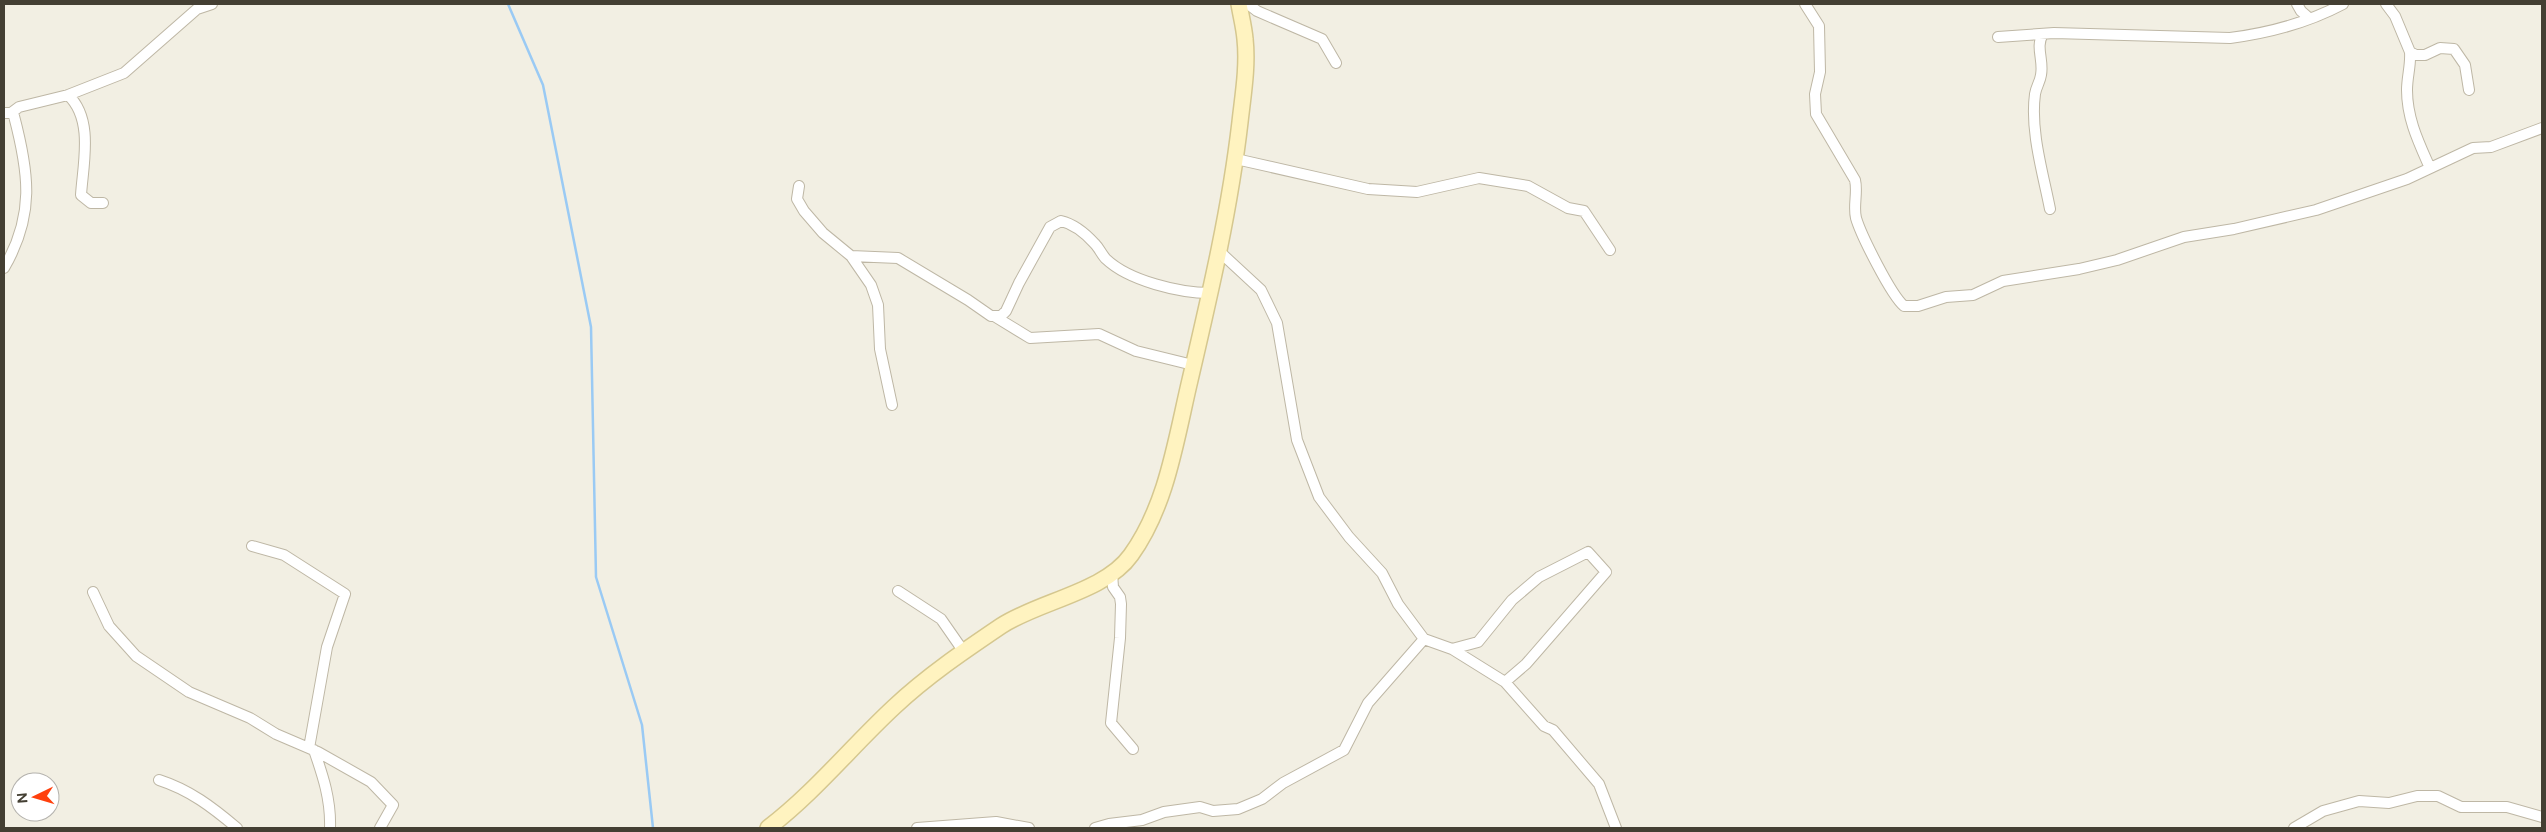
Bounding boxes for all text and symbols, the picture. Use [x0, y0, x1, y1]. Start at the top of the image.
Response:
north arrow [10, 772, 60, 822]
text: N [14, 792, 31, 804]

